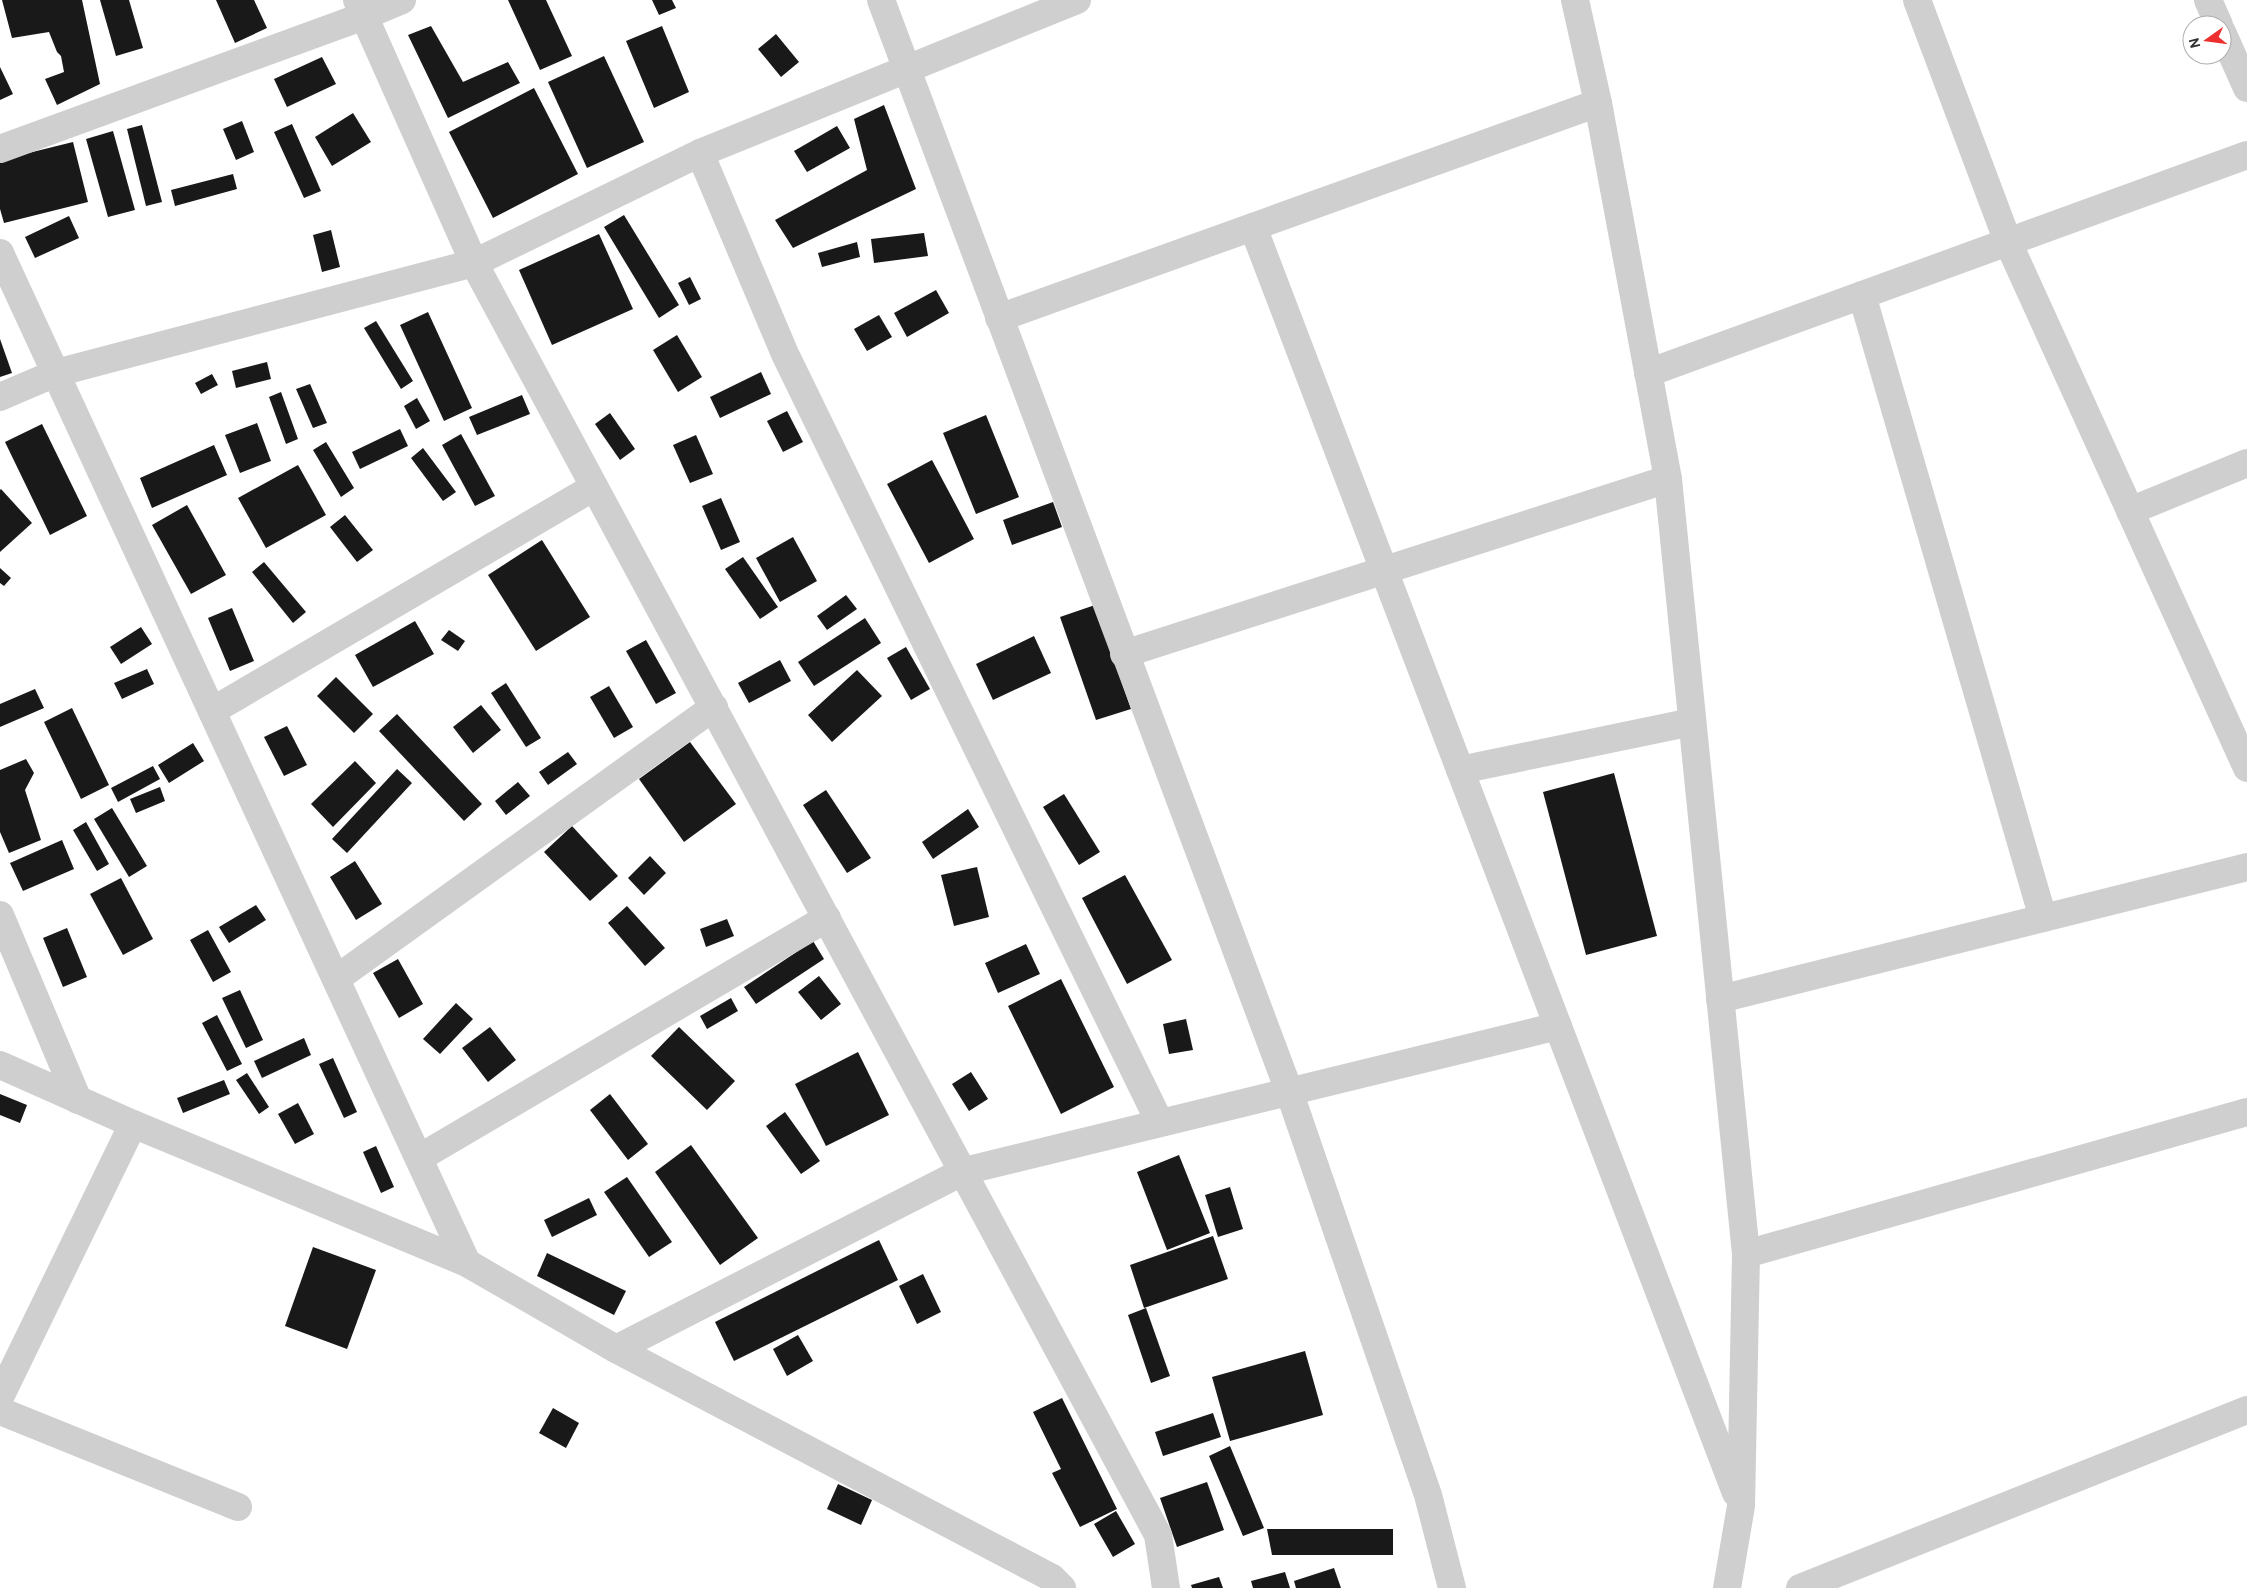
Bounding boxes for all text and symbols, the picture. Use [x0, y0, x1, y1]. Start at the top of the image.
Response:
north arrow [2182, 15, 2232, 65]
text: N [2186, 36, 2205, 50]

